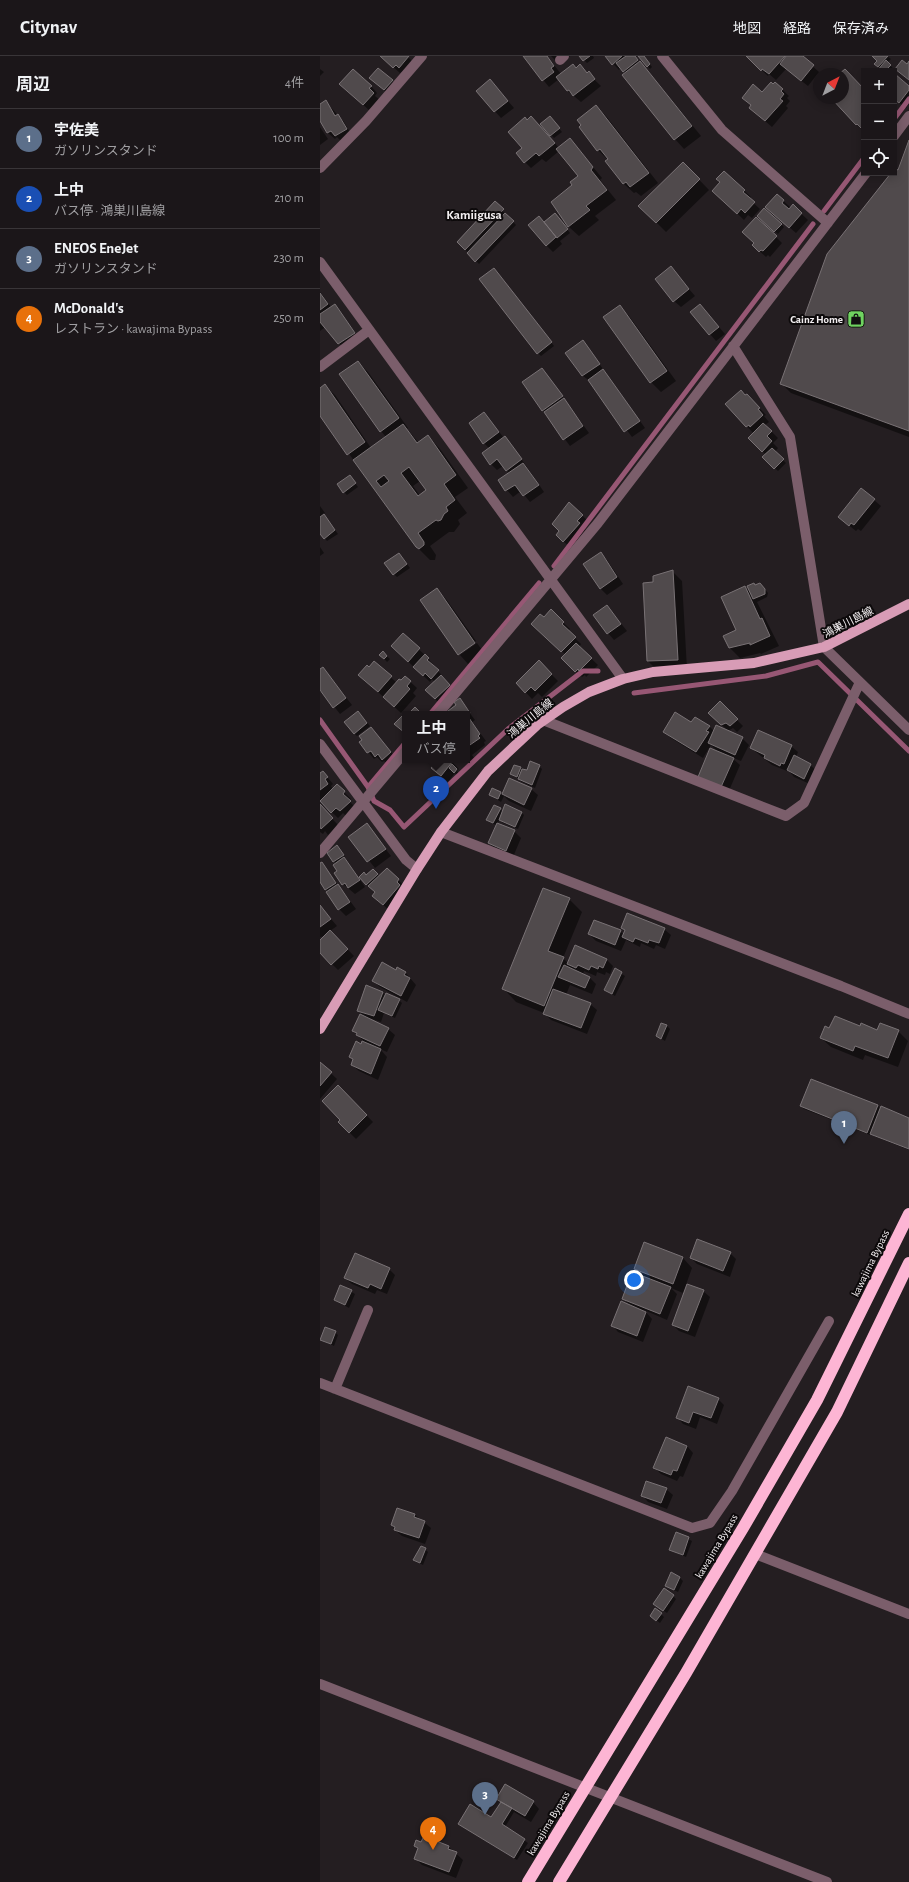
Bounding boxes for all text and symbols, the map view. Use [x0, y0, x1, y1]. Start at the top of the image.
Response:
text: Citynav [20, 18, 77, 37]
text: 地図 [733, 22, 761, 36]
text: 経路 [783, 22, 811, 36]
text: 保存済み [833, 22, 889, 36]
north arrow [813, 68, 849, 104]
map controls [861, 68, 897, 176]
button: + [861, 68, 897, 104]
text: 周辺 [16, 76, 50, 93]
text: 4件 [285, 77, 304, 90]
button: − [861, 104, 897, 140]
text: 宇佐美 [54, 123, 99, 138]
text: 1 [27, 132, 31, 145]
text: 100 m [273, 132, 304, 145]
button: locate [861, 140, 897, 176]
text: ガソリンスタンド [54, 145, 158, 158]
text: 上中 [54, 183, 84, 198]
text: 2 [26, 192, 32, 205]
text: 210 m [274, 192, 304, 205]
text: バス停 · 鴻巣川島線 [54, 205, 165, 218]
district label: Kamiigusa [446, 209, 502, 222]
text: ENEOS EneJet [54, 241, 138, 256]
text: 3 [26, 252, 32, 265]
text: 230 m [273, 252, 304, 265]
text: ガソリンスタンド [54, 263, 158, 276]
text: McDonald's [54, 301, 124, 316]
shop icon: Cainz Home [846, 309, 866, 329]
text: 4 [26, 312, 32, 325]
text: 250 m [273, 312, 304, 325]
place label: Cainz Home [790, 314, 843, 325]
text: レストラン · kawajima Bypass [54, 323, 212, 336]
street label: 鴻巣川島線 [821, 604, 875, 640]
street label: 鴻巣川島線 [505, 696, 555, 740]
popup [402, 711, 470, 763]
text: 上中 [416, 721, 447, 736]
text: バス停 [416, 743, 456, 756]
pin: 2 [423, 776, 449, 809]
pin: 1 [831, 1111, 857, 1144]
street label: kawajima Bypass [850, 1228, 891, 1298]
your location [624, 1270, 644, 1290]
street label: kawajima Bypass [693, 1512, 740, 1580]
pin: 3 [472, 1782, 498, 1815]
street label: kawajima Bypass [525, 1789, 572, 1857]
pin: 4 [420, 1817, 446, 1850]

